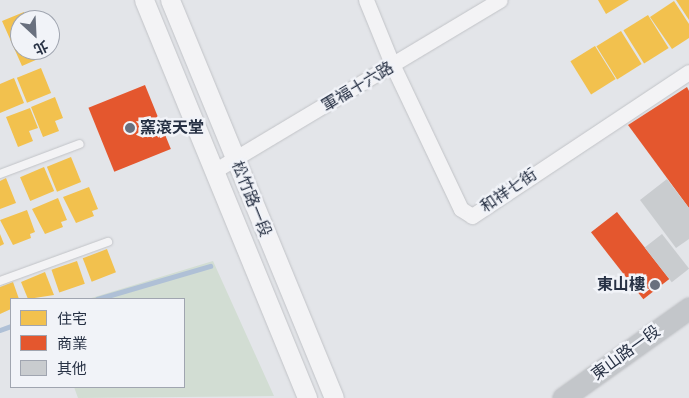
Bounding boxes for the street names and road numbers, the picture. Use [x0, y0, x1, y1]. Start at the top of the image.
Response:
street label: 軍福十六路 [319, 58, 397, 116]
street label: 松竹路一段 [227, 158, 275, 240]
street label: 和祥七街 [477, 165, 541, 217]
street label: 東山路一段 [588, 322, 664, 384]

